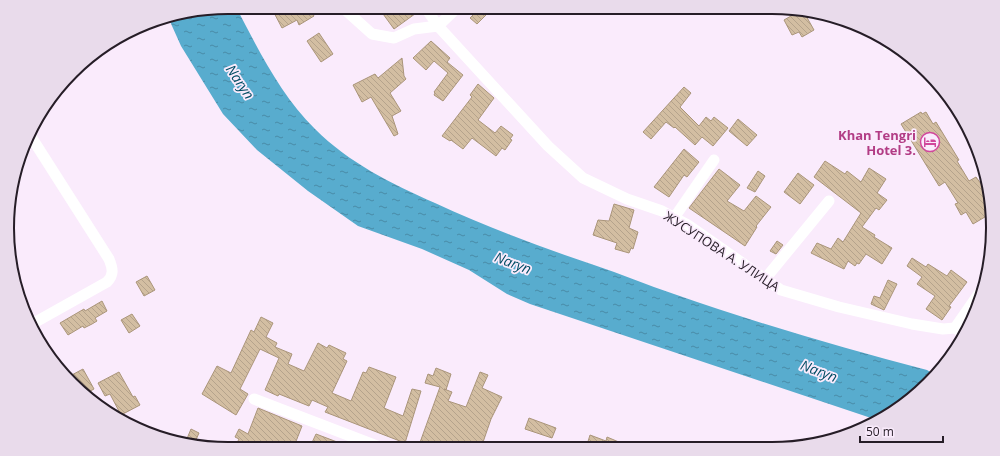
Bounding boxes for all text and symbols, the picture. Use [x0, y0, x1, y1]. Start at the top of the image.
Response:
water label: Naryn [222, 61, 259, 103]
place label: Khan Tengri Hotel 3. [838, 126, 916, 159]
hotel icon: Khan Tengri Hotel 3. [919, 131, 941, 153]
street label: ЖУСУПОВА А. УЛИЦА [661, 207, 784, 296]
water label: Naryn [492, 247, 534, 278]
water label: Naryn [798, 355, 840, 386]
scale bar [860, 418, 943, 444]
text: 50 m [866, 423, 894, 440]

